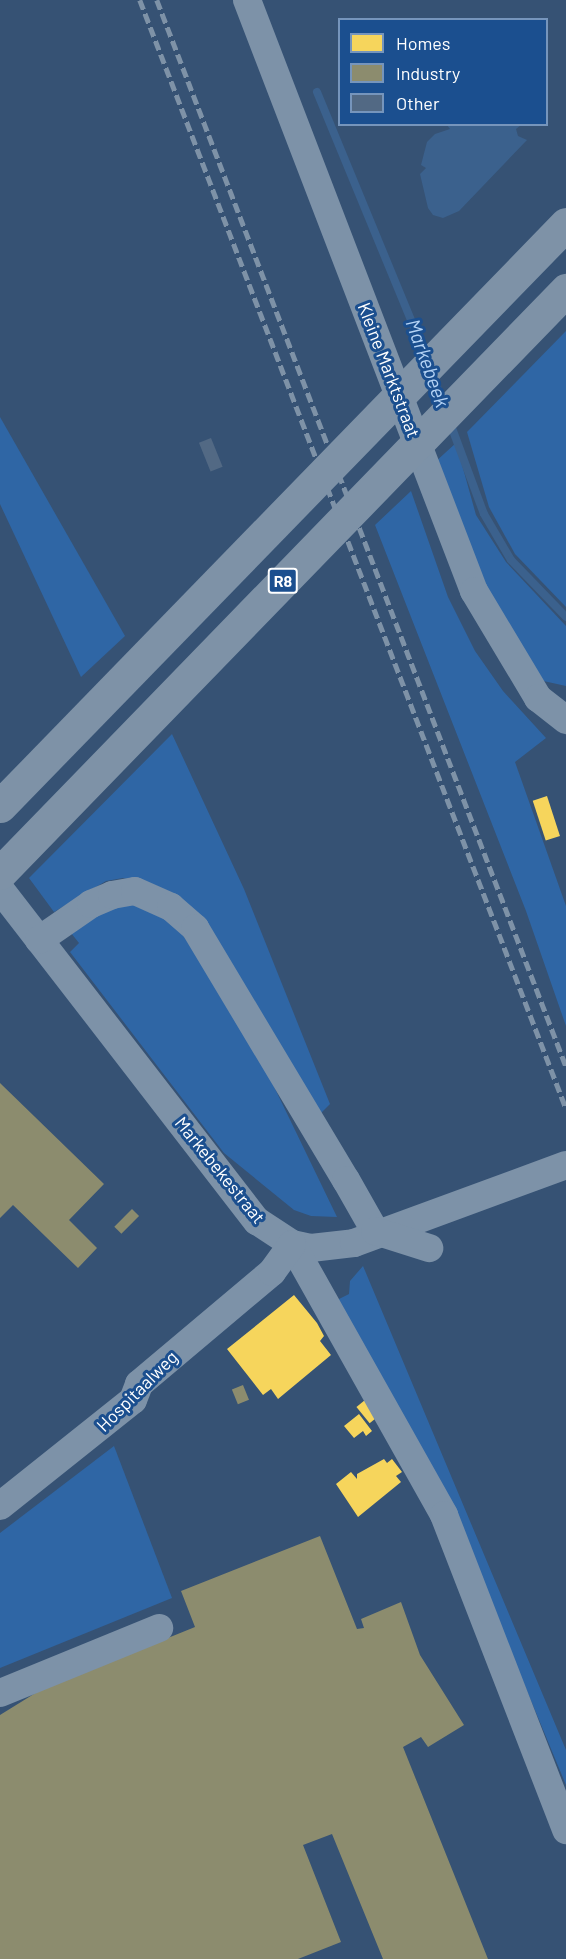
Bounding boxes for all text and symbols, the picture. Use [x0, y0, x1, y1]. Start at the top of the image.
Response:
legend [338, 18, 548, 126]
text: Homes [396, 32, 450, 54]
text: Industry [396, 62, 460, 84]
text: Other [396, 92, 439, 114]
street label: Kleine Marktstraat [353, 299, 425, 441]
water label: Markebeek [401, 316, 455, 410]
road number: R8 [266, 568, 300, 594]
street label: Markebekestraat [170, 1112, 270, 1228]
street label: Hospitaalweg [92, 1346, 182, 1436]

